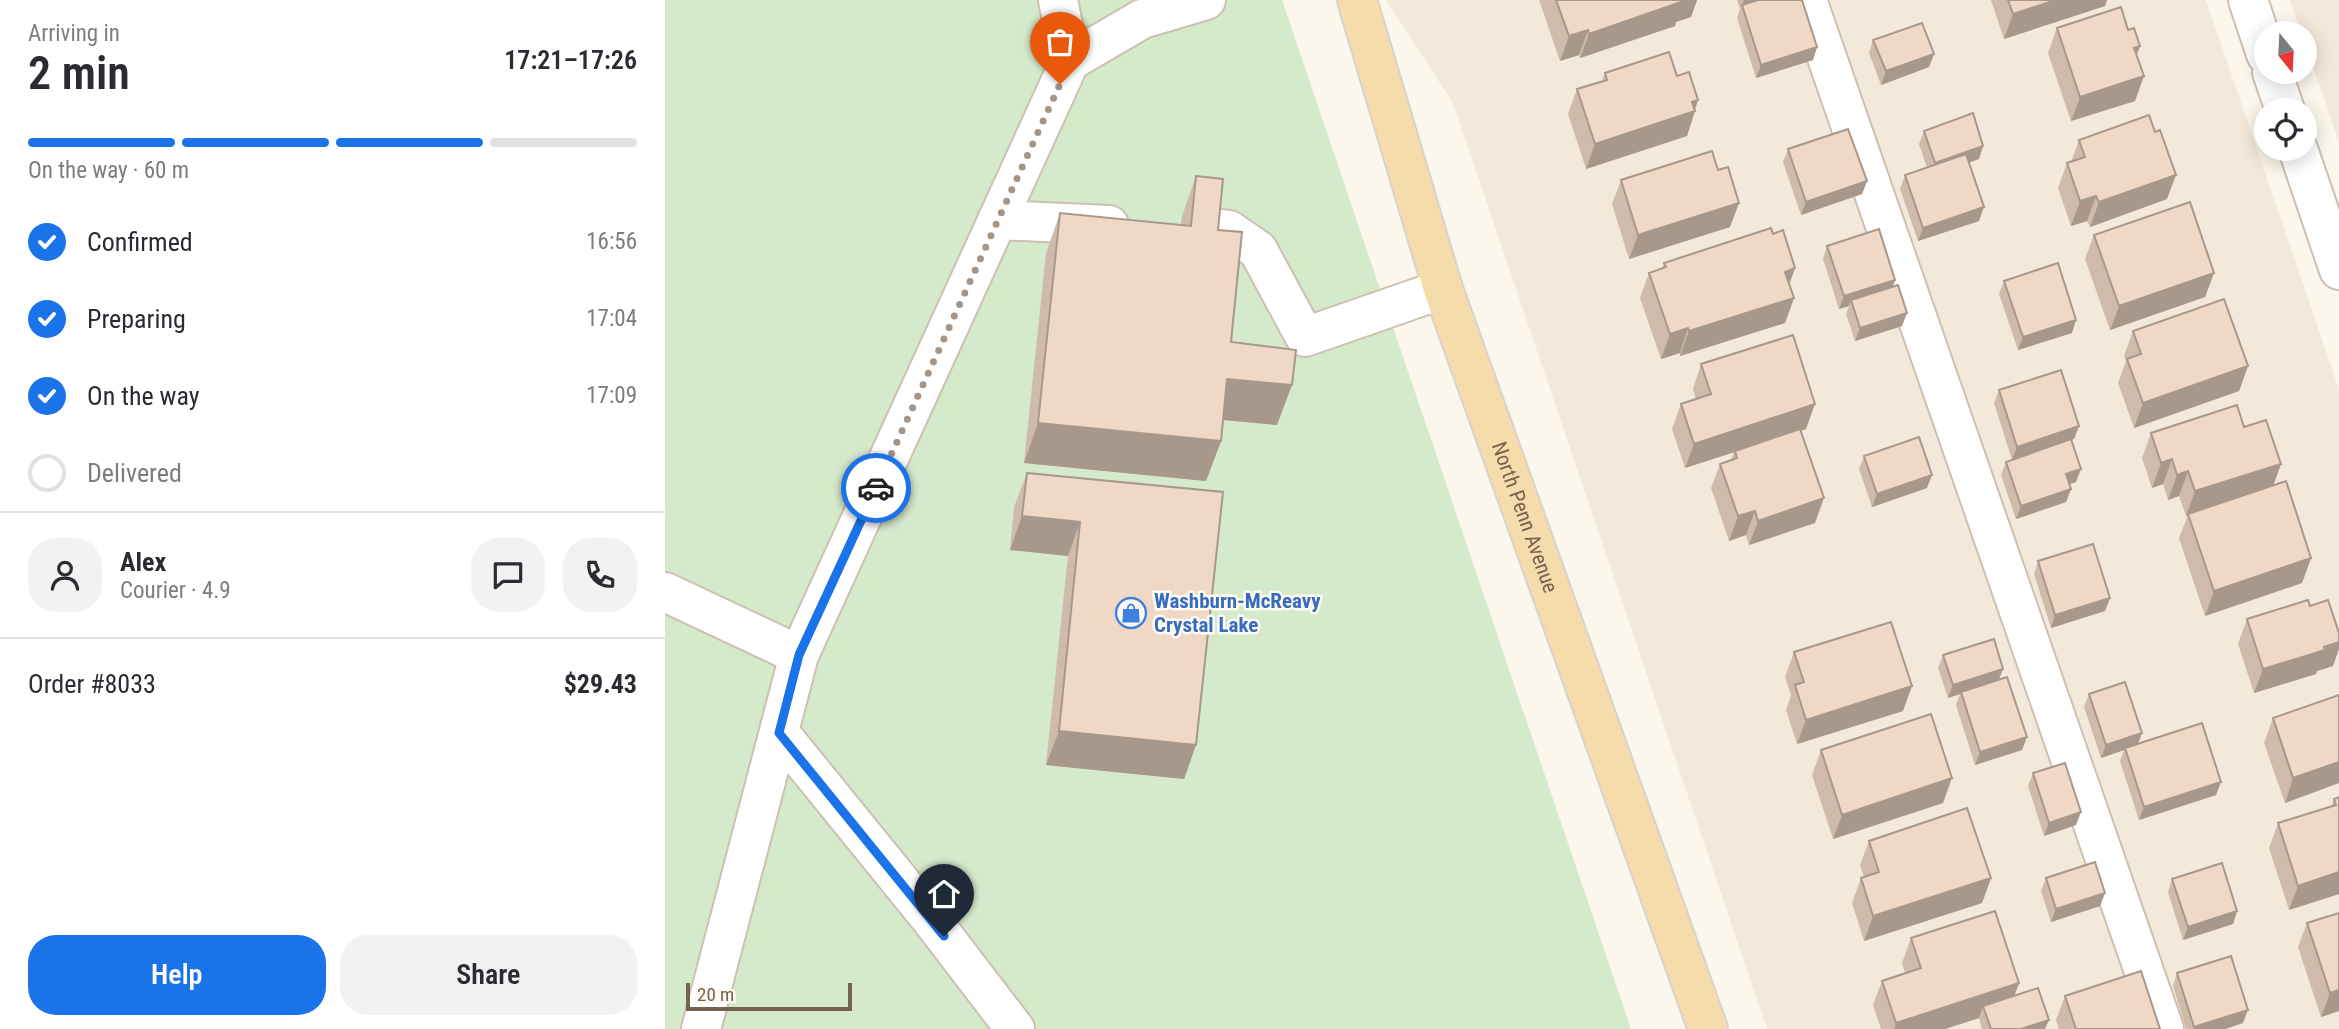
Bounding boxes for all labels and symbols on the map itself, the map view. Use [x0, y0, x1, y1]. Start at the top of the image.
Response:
pin [1030, 12.0, 1090, 84]
north arrow [2254, 21, 2317, 84]
street label: North Penn Avenue [1487, 439, 1563, 596]
courier [841, 453, 911, 523]
place label: Washburn-McReavy Crystal Lake [1154, 589, 1321, 637]
shop icon: Washburn-McReavy Crystal Lake [1114, 596, 1148, 630]
pin [914, 864, 974, 936]
scale bar [686, 980, 852, 1012]

